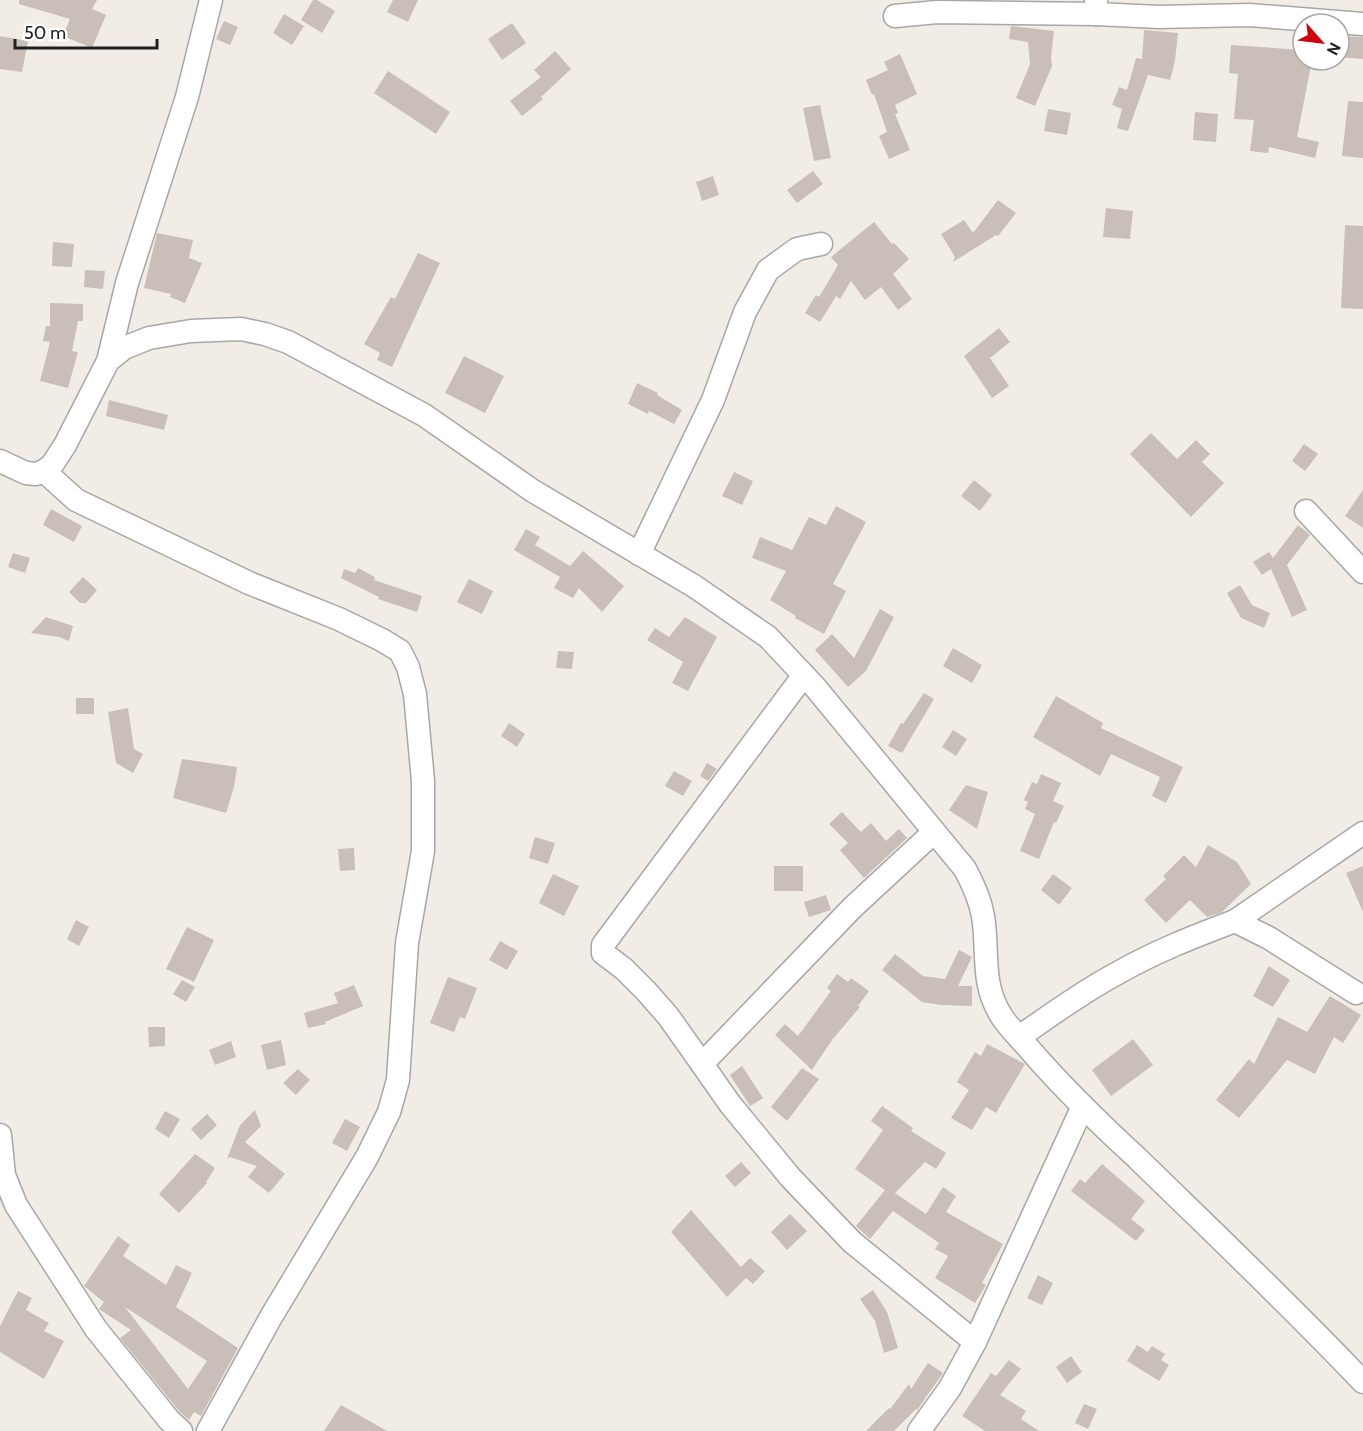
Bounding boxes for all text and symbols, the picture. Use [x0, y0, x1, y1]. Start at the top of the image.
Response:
scale bar [15, 12, 158, 50]
north arrow [1291, 12, 1351, 72]
text: 50 m [24, 22, 66, 44]
text: N [1323, 39, 1345, 58]

